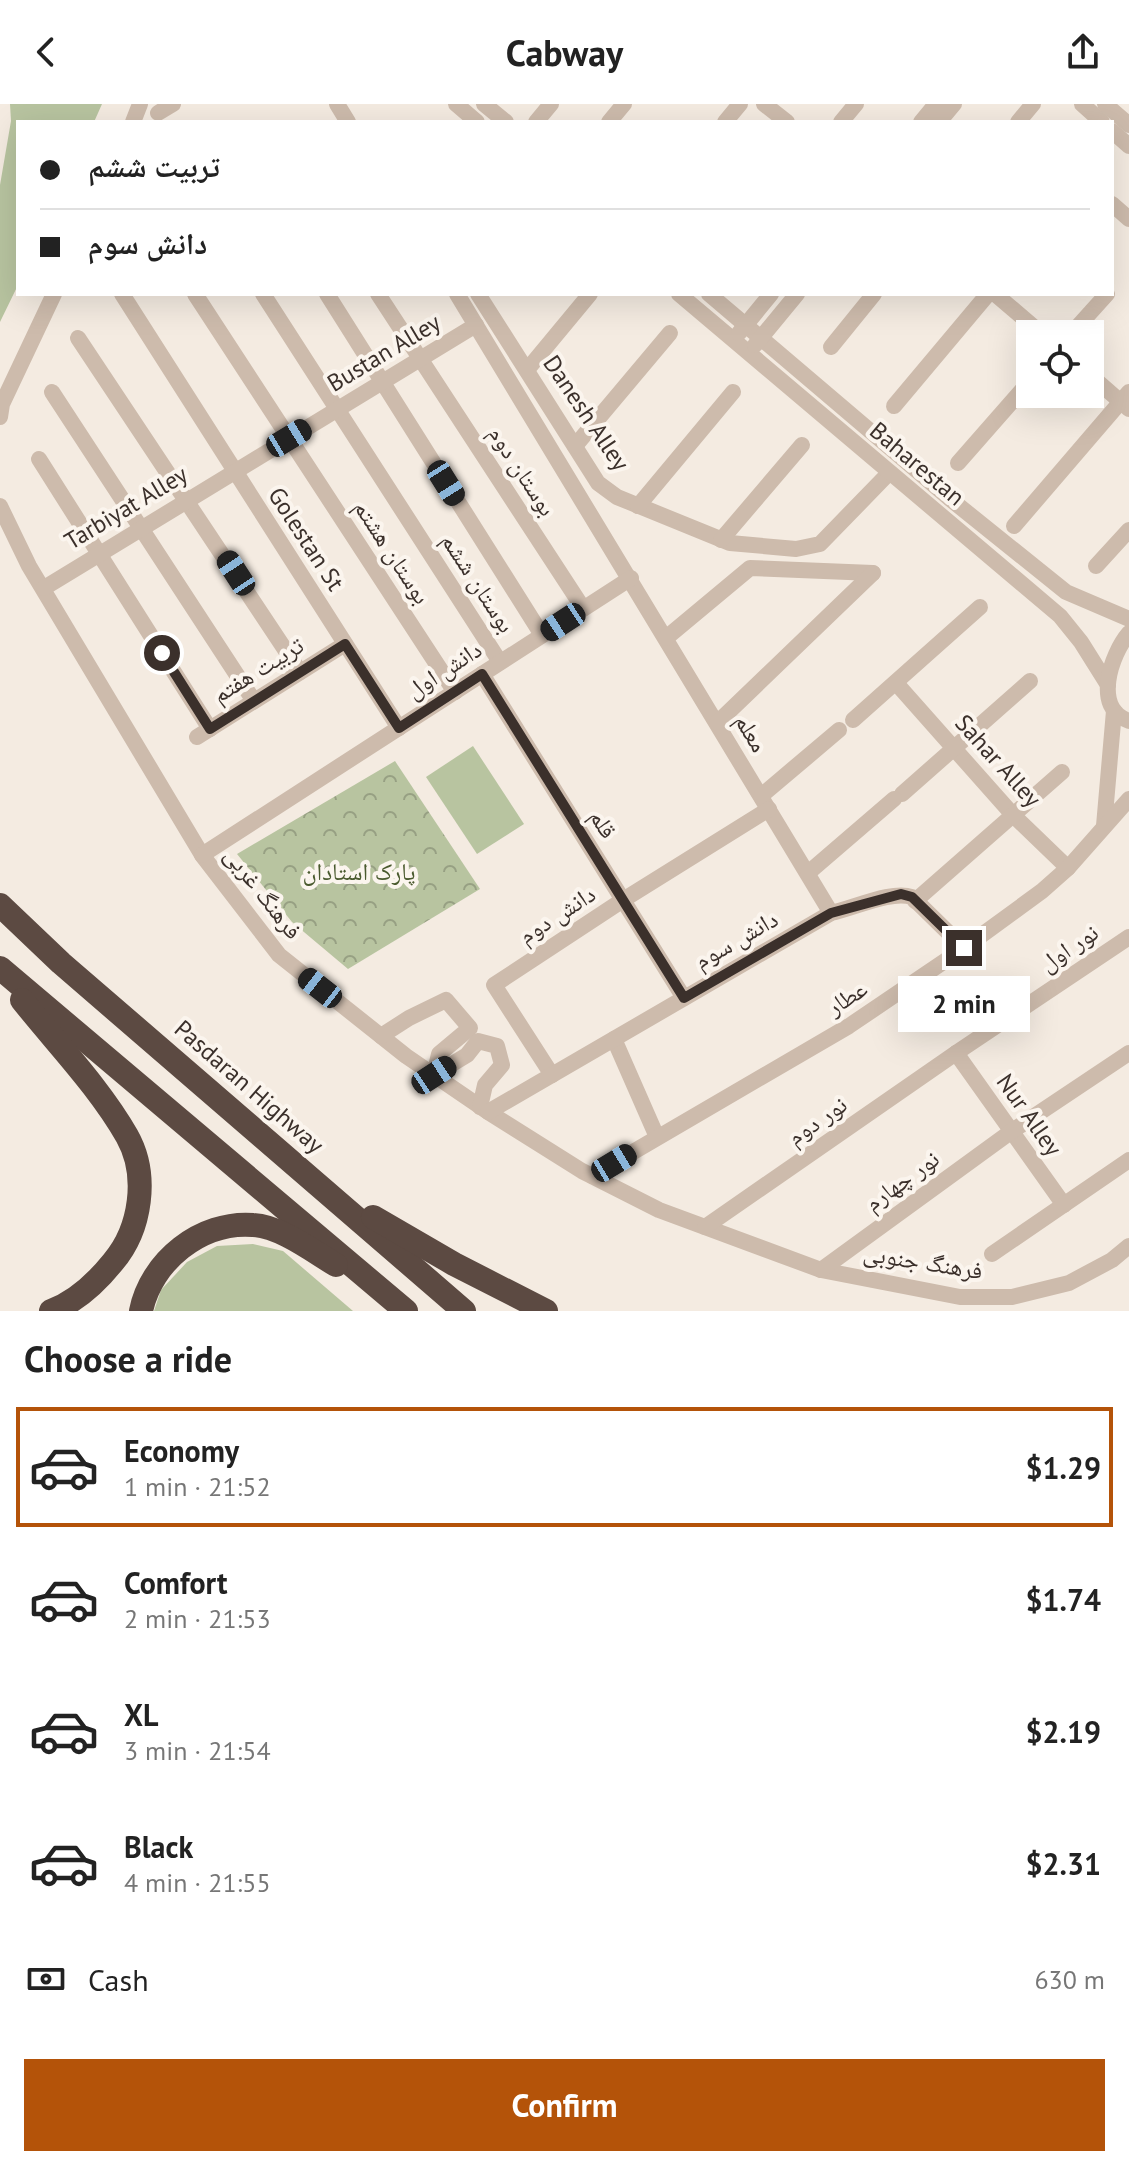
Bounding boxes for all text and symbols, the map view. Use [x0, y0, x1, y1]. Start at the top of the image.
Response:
text: Cabway [506, 29, 623, 76]
icon: back [24, 30, 68, 74]
icon: share [1061, 30, 1105, 74]
text: تربیت ششم [88, 146, 220, 185]
text: دانش سوم [88, 223, 207, 262]
street label: Bustan Alley [321, 307, 446, 399]
map controls [1016, 320, 1104, 408]
button: locate [1016, 320, 1104, 408]
street label: Danesh Alley [536, 349, 636, 476]
car [262, 415, 316, 461]
street label: Baharestan [863, 415, 971, 512]
street label: بوستان دوم [481, 420, 563, 522]
car [423, 456, 469, 510]
street label: Tarbiyat Alley [59, 459, 193, 556]
street label: Golestan St [261, 481, 351, 596]
street label: بوستان هشتم [346, 494, 438, 610]
street label: بوستان ششم [434, 527, 522, 639]
car [213, 546, 259, 600]
car [536, 599, 590, 645]
street label: تربیت هفتم [206, 629, 310, 711]
street label: دانش اول [400, 634, 488, 706]
route start [144, 635, 180, 671]
street label: معلم [727, 708, 775, 758]
street label: Sahar Alley [949, 708, 1048, 814]
street label: قلم [582, 803, 624, 845]
street label: فرهنگ غربی [218, 840, 309, 945]
park label: پارک استادان [302, 856, 416, 887]
street label: دانش دوم [512, 878, 602, 952]
street label: دانش سوم [688, 903, 784, 977]
street label: نور اول [1033, 917, 1104, 979]
route end [946, 930, 982, 966]
car [294, 964, 346, 1012]
street label: عطار [820, 973, 873, 1023]
callout: 2 min [898, 976, 1030, 1032]
text: 2 min [932, 987, 996, 1020]
street label: Pasdaran Highway [168, 1013, 331, 1160]
car [407, 1052, 461, 1098]
street label: Nur Alley [990, 1067, 1069, 1162]
street label: نور دوم [781, 1089, 853, 1153]
car [587, 1140, 641, 1186]
street label: نور چهارم [858, 1143, 946, 1219]
street label: فرهنگ جنوبی [861, 1237, 985, 1286]
text: Choose a ride [24, 1335, 232, 1382]
icon: car [28, 1431, 100, 1503]
text: Economy [124, 1431, 239, 1470]
text: $1.29 [1026, 1448, 1101, 1487]
text: 1 min · 21:52 [124, 1470, 271, 1503]
icon: car [28, 1563, 100, 1635]
text: Comfort [124, 1563, 227, 1602]
text: $1.74 [1026, 1580, 1101, 1619]
text: 2 min · 21:53 [124, 1602, 271, 1635]
icon: car [28, 1695, 100, 1767]
text: XL [124, 1695, 158, 1734]
text: $2.19 [1026, 1712, 1101, 1751]
text: 3 min · 21:54 [124, 1734, 271, 1767]
icon: car [28, 1827, 100, 1899]
text: Black [124, 1827, 193, 1866]
text: $2.31 [1026, 1844, 1101, 1883]
text: 4 min · 21:55 [124, 1866, 271, 1899]
icon: cash [24, 1957, 68, 2001]
text: Cash [88, 1960, 149, 1999]
text: 630 m [1034, 1963, 1105, 1996]
button: Confirm [24, 2059, 1105, 2151]

